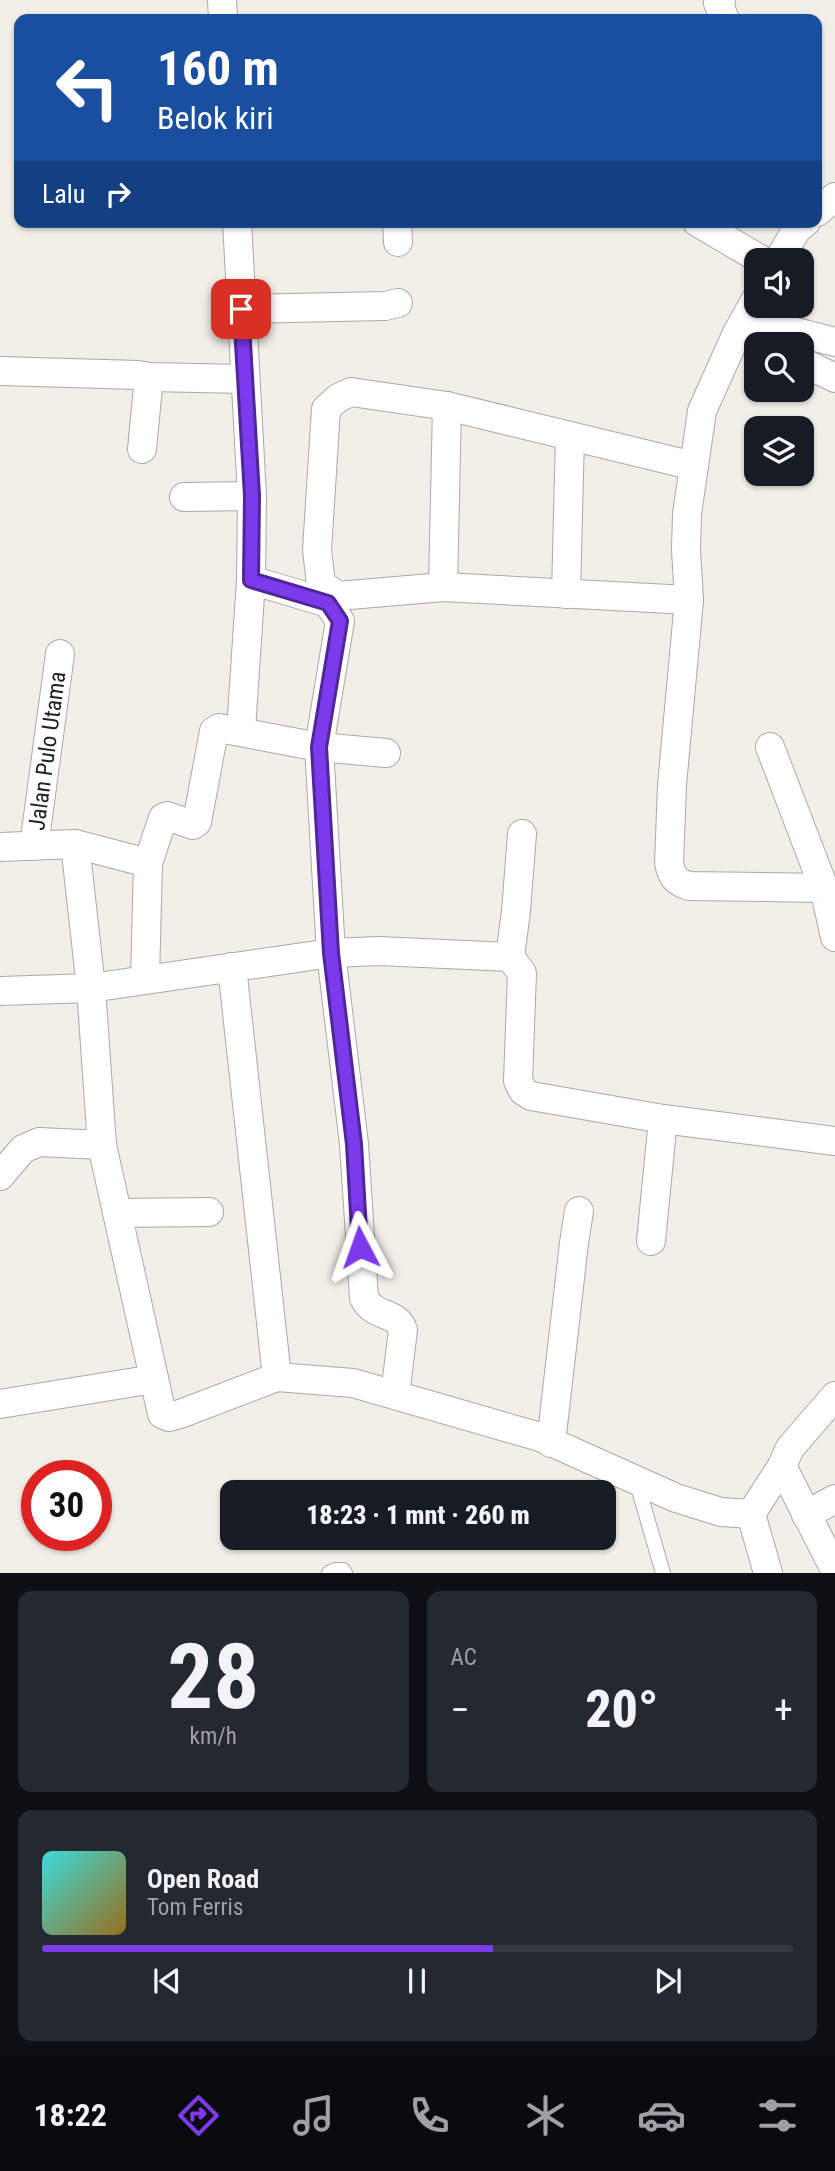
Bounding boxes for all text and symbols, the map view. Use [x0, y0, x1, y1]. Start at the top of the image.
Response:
text: 160 m [157, 40, 279, 97]
icon: left [42, 42, 133, 133]
text: Belok kiri [157, 99, 274, 137]
icon: right [99, 175, 137, 213]
text: Lalu [42, 179, 85, 209]
map controls [744, 248, 814, 486]
button: sound [744, 248, 814, 318]
pin [211, 279, 271, 339]
icon: arrive [222, 290, 260, 328]
button: search [744, 332, 814, 402]
button: layers [744, 416, 814, 486]
street label: Jalan Pulo Utama [23, 670, 71, 832]
position arrow [323, 1210, 397, 1284]
speed limit sign: 30 [21, 1460, 112, 1551]
text: 18:23 · 1 mnt · 260 m [306, 1500, 530, 1530]
text: 28 [167, 1624, 259, 1730]
text: AC [451, 1644, 477, 1671]
text: 20° [585, 1679, 658, 1740]
text: − [451, 1688, 470, 1732]
text: + [774, 1688, 793, 1732]
text: km/h [190, 1723, 237, 1750]
text: Open Road [147, 1864, 259, 1894]
text: Tom Ferris [147, 1894, 243, 1921]
icon: previous [148, 1962, 186, 2000]
icon: pause [398, 1962, 436, 2000]
icon: next [649, 1962, 687, 2000]
icon: directions [174, 2091, 223, 2140]
icon: music [289, 2091, 338, 2140]
icon: phone [405, 2091, 454, 2140]
icon: climate [521, 2091, 570, 2140]
icon: car [637, 2091, 686, 2140]
icon: filters [753, 2091, 802, 2140]
text: 18:22 [33, 2096, 107, 2134]

